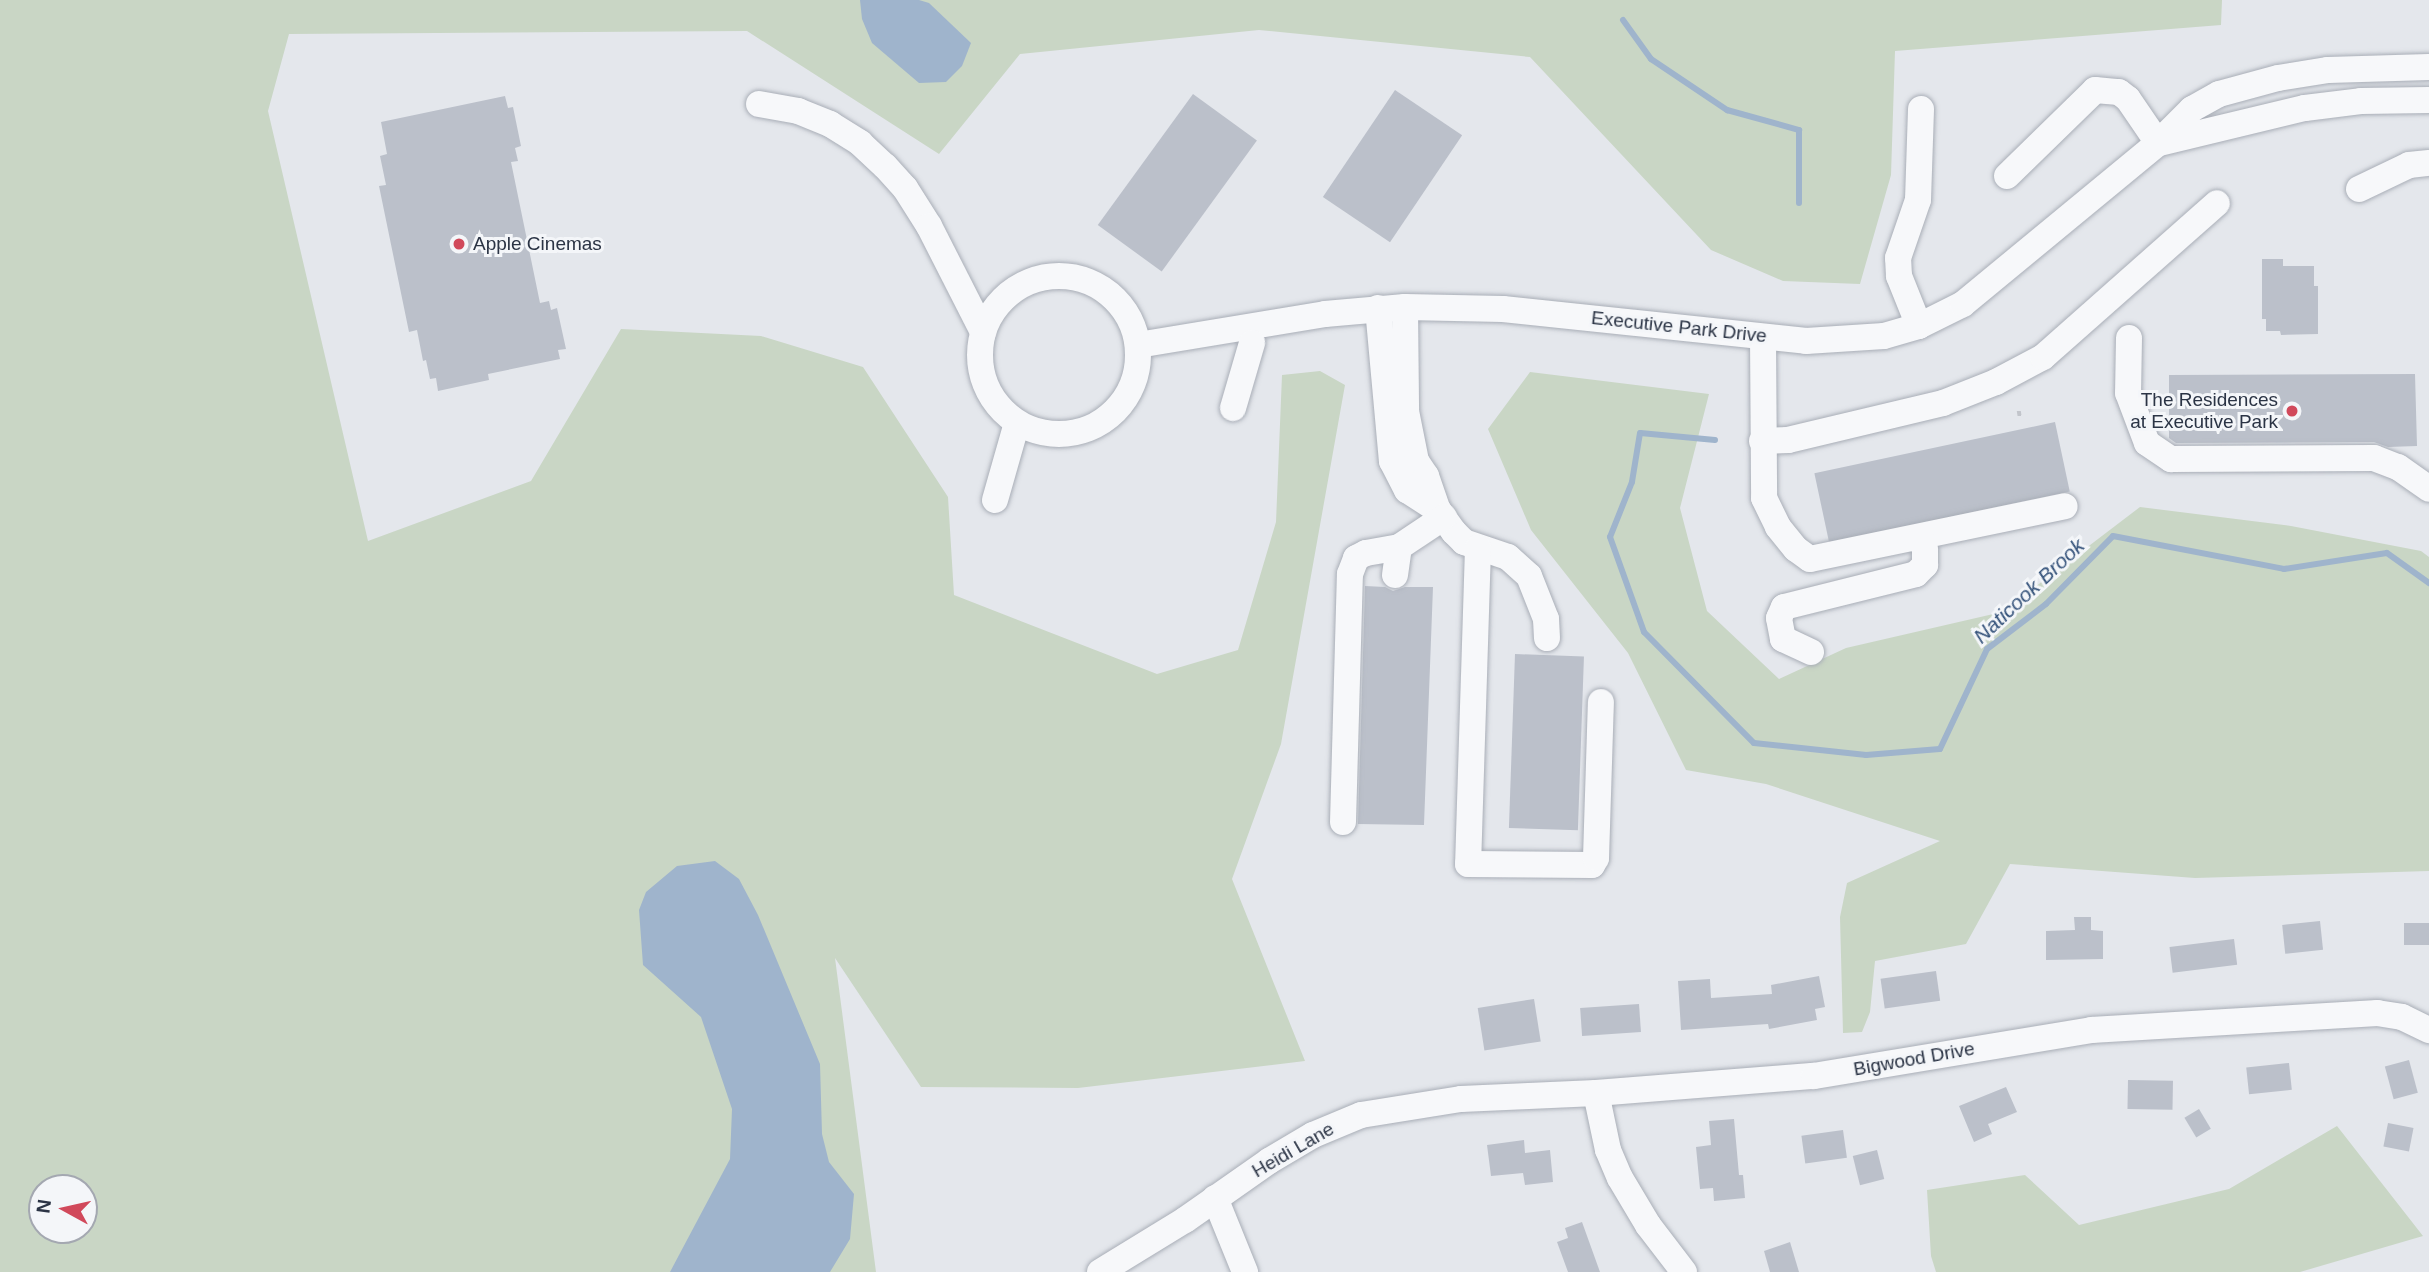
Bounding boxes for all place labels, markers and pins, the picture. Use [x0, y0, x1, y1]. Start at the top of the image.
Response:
place label: Apple Cinemas [473, 233, 602, 255]
marker: Apple Cinemas [451, 236, 467, 252]
place label: The Residences at Executive Park [2130, 389, 2278, 433]
marker: The Residences at Executive Park [2284, 403, 2300, 419]

